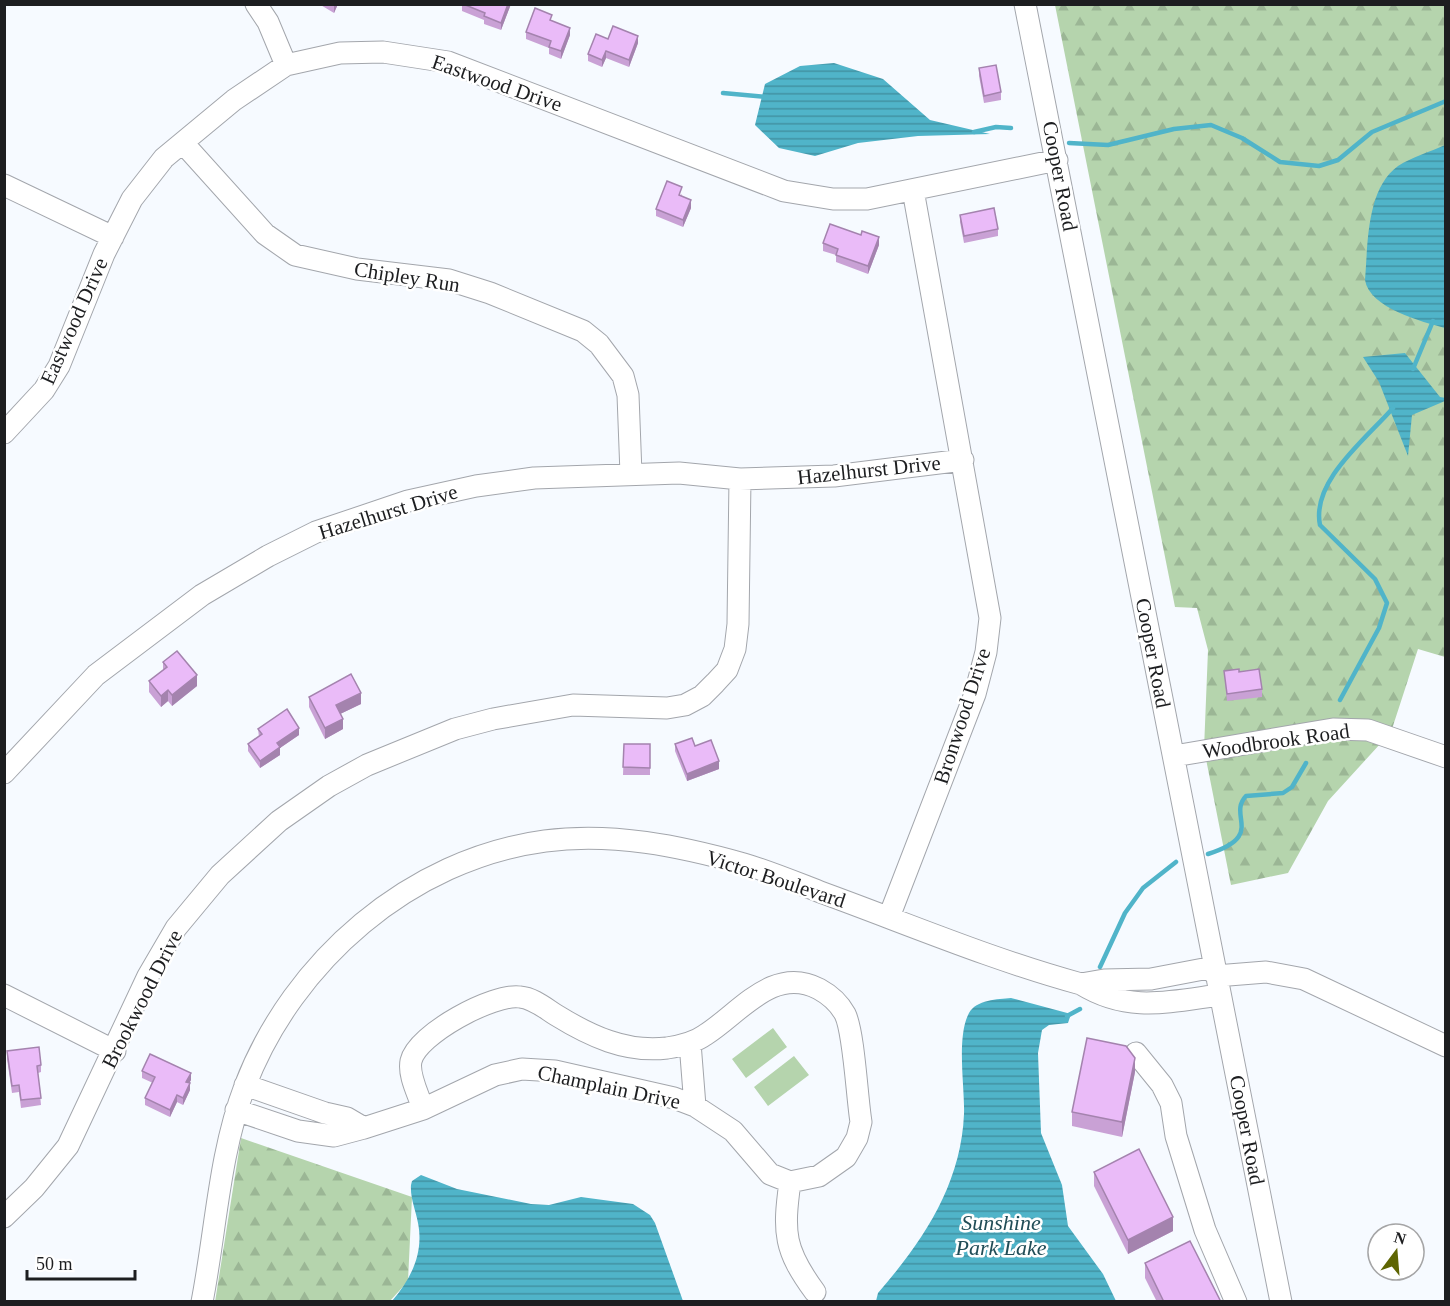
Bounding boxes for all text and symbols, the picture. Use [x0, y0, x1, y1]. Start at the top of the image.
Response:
street label: Eastwood Drive [429, 50, 565, 116]
street label: Cooper Road [1038, 119, 1083, 233]
street label: Eastwood Drive [35, 254, 113, 388]
street label: Chipley Run [352, 257, 462, 297]
street label: Hazelhurst Drive [796, 451, 942, 489]
street label: Hazelhurst Drive [316, 479, 460, 545]
street label: Cooper Road [1131, 596, 1176, 710]
street label: Bronwood Drive [929, 645, 995, 787]
street label: Woodbrook Road [1201, 719, 1352, 763]
street label: Victor Boulevard [703, 845, 849, 913]
street label: Brookwood Drive [97, 926, 187, 1072]
street label: Champlain Drive [535, 1060, 683, 1114]
street label: Cooper Road [1225, 1073, 1270, 1187]
water label: Sunshine Park Lake [954, 1210, 1047, 1260]
north arrow [1366, 1222, 1426, 1282]
text: N [1392, 1228, 1408, 1248]
scale bar [27, 1243, 135, 1281]
text: 50 m [36, 1254, 73, 1274]

